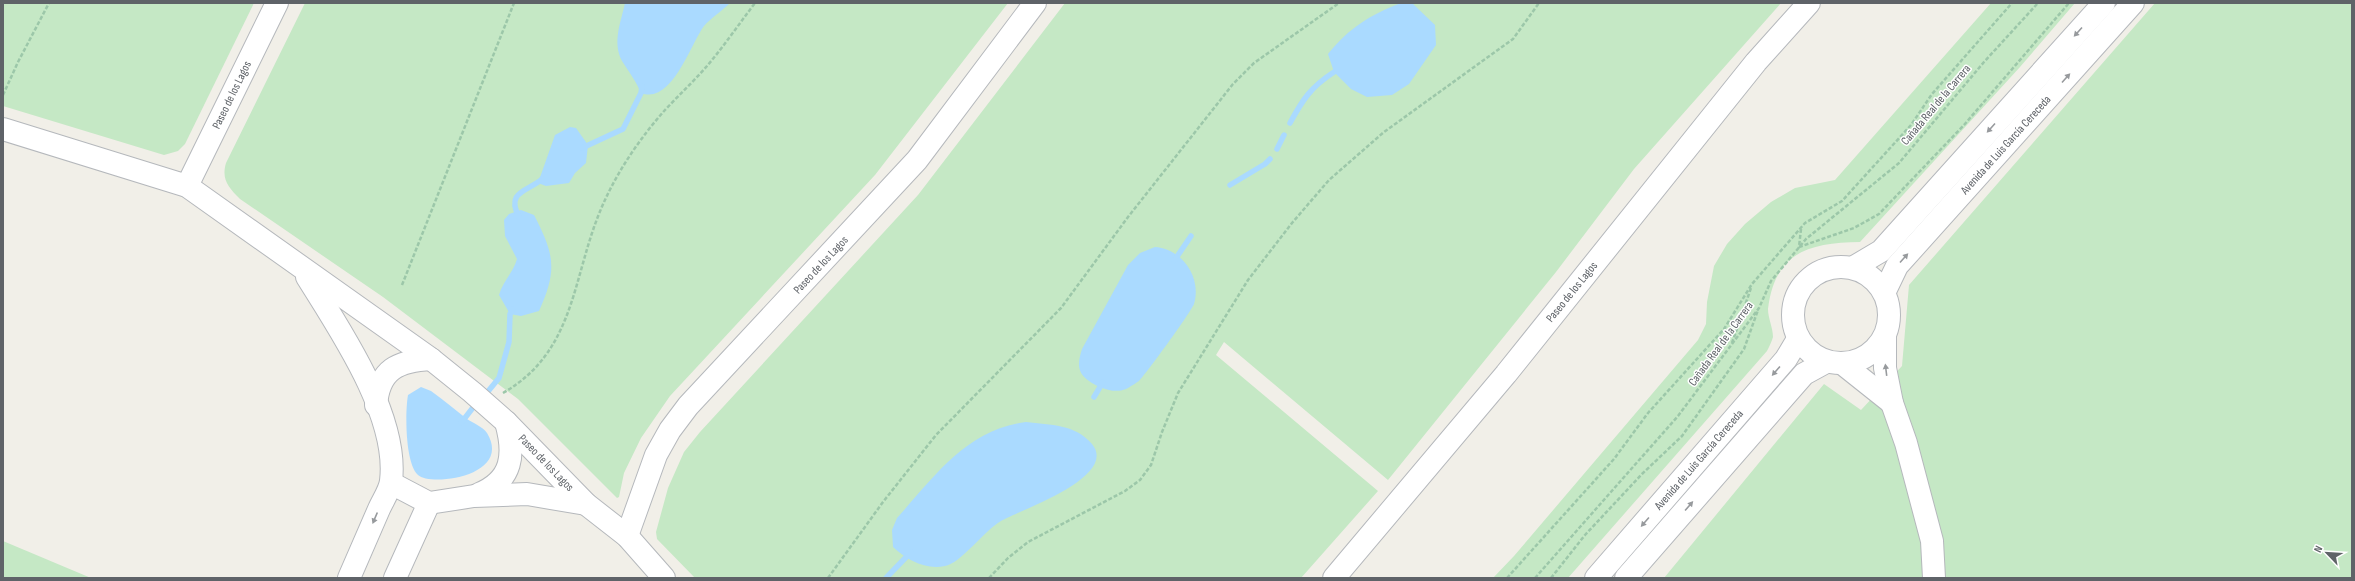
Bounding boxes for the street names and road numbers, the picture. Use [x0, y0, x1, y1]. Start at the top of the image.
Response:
street label: Paseo de los Lagos [209, 59, 255, 131]
street label: Cañada Real de la Carrera [1898, 61, 1974, 148]
street label: Avenida de Luis García Cereceda [1957, 92, 2055, 198]
street label: Paseo de los Lagos [790, 233, 852, 297]
street label: Paseo de los Lagos [1543, 259, 1601, 325]
street label: Cañada Real de la Carrera [1685, 299, 1757, 389]
street label: Avenida de Luis García Cereceda [1651, 406, 1747, 514]
street label: Paseo de los Lagos [515, 431, 577, 495]

